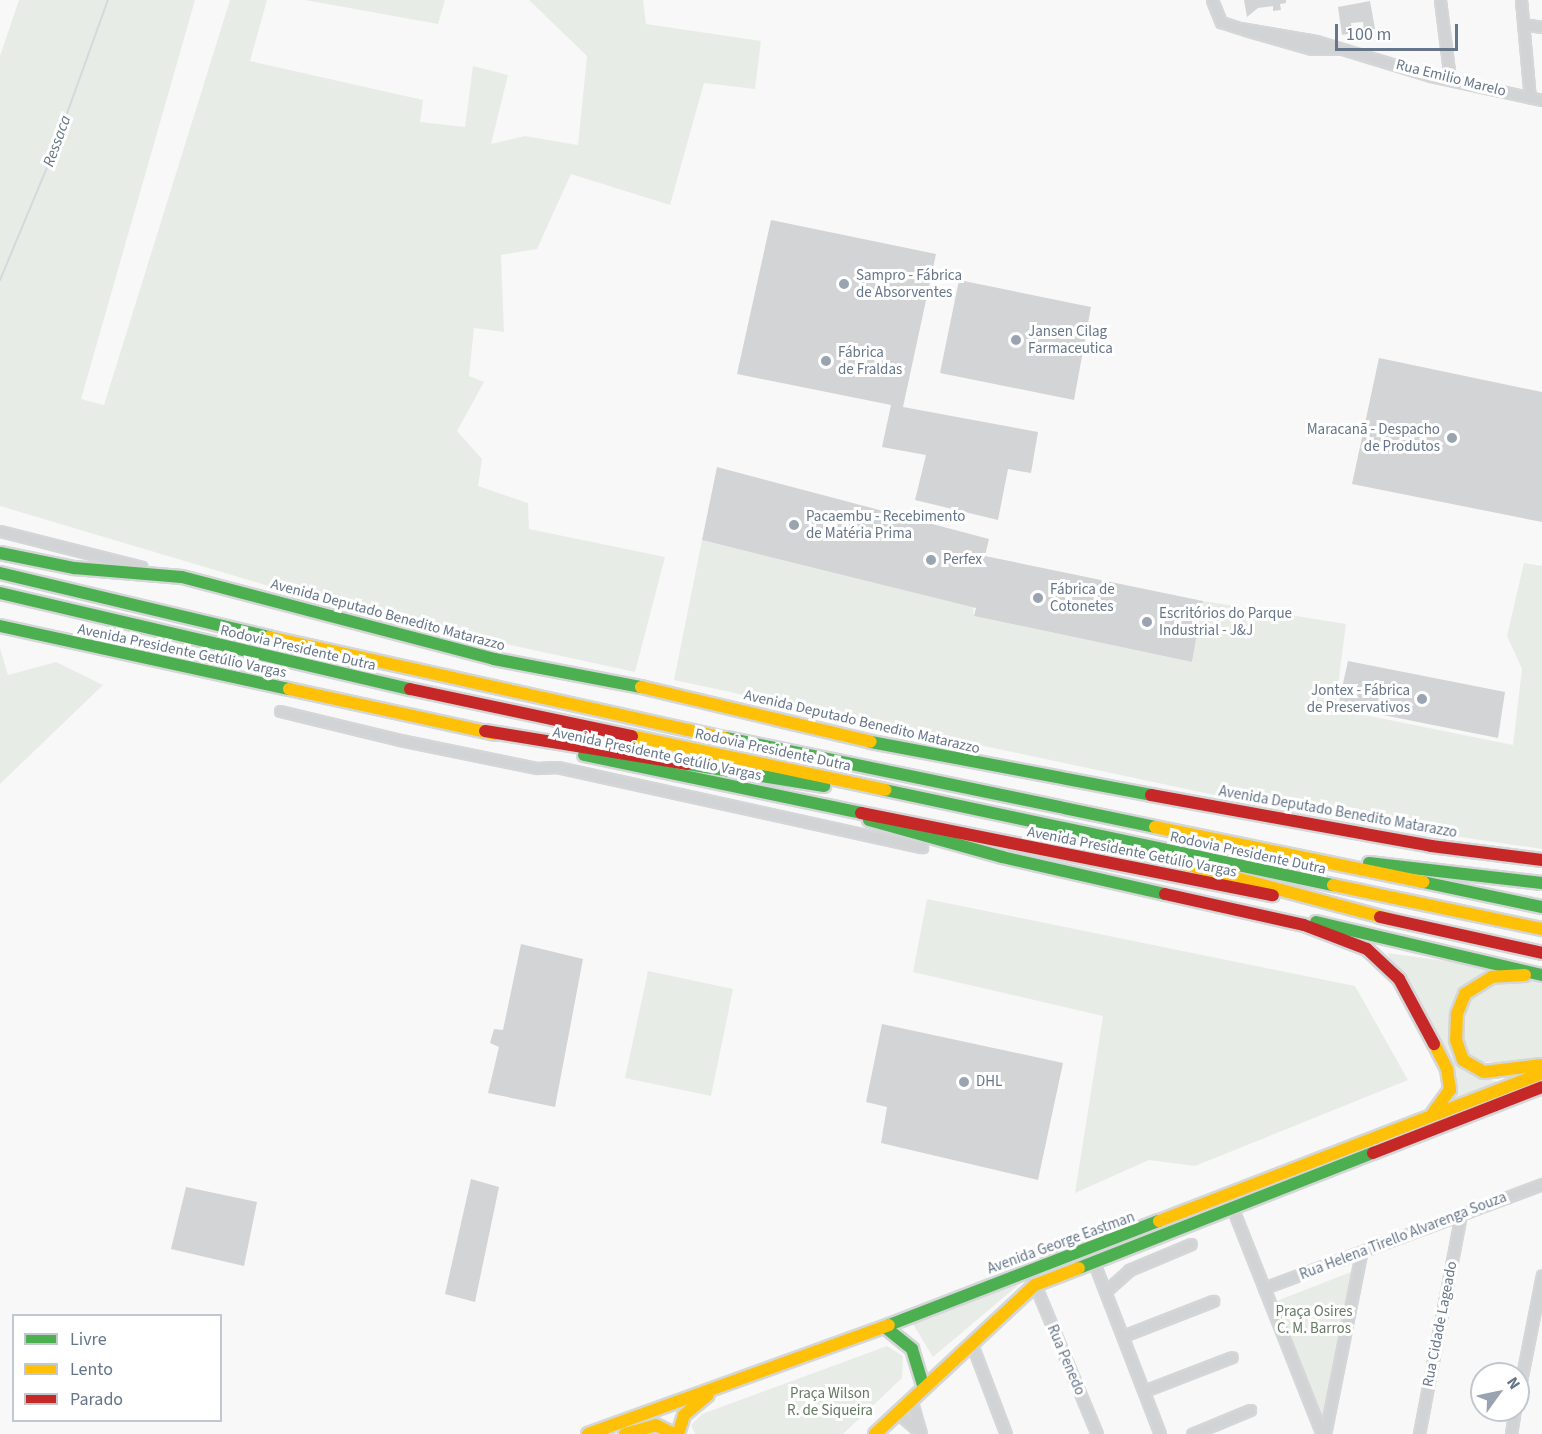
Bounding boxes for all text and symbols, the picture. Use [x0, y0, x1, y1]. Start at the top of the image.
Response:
scale bar [1338, 12, 1461, 50]
text: 100 m [1346, 22, 1391, 47]
street label: Rua Emilio Marelo [1394, 56, 1508, 100]
water label: Ressaca [39, 113, 75, 169]
place label: Sampro - Fábrica de Absorventes [856, 266, 962, 301]
marker: Sampro - Fábrica de Absorventes [837, 277, 851, 291]
place label: Jansen Cilag Farmaceutica [1028, 322, 1113, 357]
marker: Jansen Cilag Farmaceutica [1009, 333, 1023, 347]
place label: Fábrica de Fraldas [838, 343, 902, 378]
marker: Fábrica de Fraldas [819, 354, 833, 368]
place label: Maracanã - Despacho de Produtos [1307, 420, 1440, 455]
marker: Maracanã - Despacho de Produtos [1445, 431, 1459, 445]
place label: Pacaembu - Recebimento de Matéria Prima [806, 507, 966, 542]
marker: Pacaembu - Recebimento de Matéria Prima [787, 518, 801, 532]
place label: Perfex [943, 551, 982, 569]
marker: Perfex [924, 553, 938, 567]
street label: Avenida Deputado Benedito Matarazzo [269, 575, 507, 655]
place label: Fábrica de Cotonetes [1050, 580, 1115, 615]
marker: Fábrica de Cotonetes [1031, 591, 1045, 605]
place label: Escritórios do Parque Industrial - J&J [1159, 604, 1292, 639]
marker: Escritórios do Parque Industrial - J&J [1140, 615, 1154, 629]
street label: Avenida Presidente Getúlio Vargas [76, 620, 288, 682]
street label: Rodovia Presidente Dutra [218, 621, 378, 675]
place label: Jontex - Fábrica de Preservativos [1307, 681, 1410, 716]
street label: Avenida Deputado Benedito Matarazzo [742, 686, 982, 758]
marker: Jontex - Fábrica de Preservativos [1415, 692, 1429, 706]
street label: Avenida Presidente Getúlio Vargas [551, 723, 763, 785]
street label: Rodovia Presidente Dutra [693, 725, 853, 775]
street label: Avenida Deputado Benedito Matarazzo [1217, 782, 1459, 842]
street label: Avenida Presidente Getúlio Vargas [1026, 823, 1238, 881]
street label: Rodovia Presidente Dutra [1168, 828, 1328, 878]
place label: DHL [976, 1073, 1002, 1091]
marker: DHL [957, 1075, 971, 1089]
street label: Rua Helena Tirello Alvarenga Souza [1297, 1188, 1509, 1284]
street label: Avenida George Eastman [985, 1208, 1137, 1278]
street label: Rua Cidade Lageado [1419, 1260, 1461, 1388]
park label: Praça Osires C. M. Barros [1276, 1302, 1352, 1337]
legend [12, 1314, 222, 1422]
street label: Rua Penedo [1043, 1322, 1089, 1398]
text: Livre [70, 1327, 107, 1352]
text: Lento [70, 1357, 113, 1382]
north arrow [1470, 1362, 1530, 1422]
text: N [1501, 1373, 1526, 1394]
park label: Praça Wilson R. de Siqueira [787, 1384, 873, 1419]
text: Parado [70, 1387, 123, 1412]

